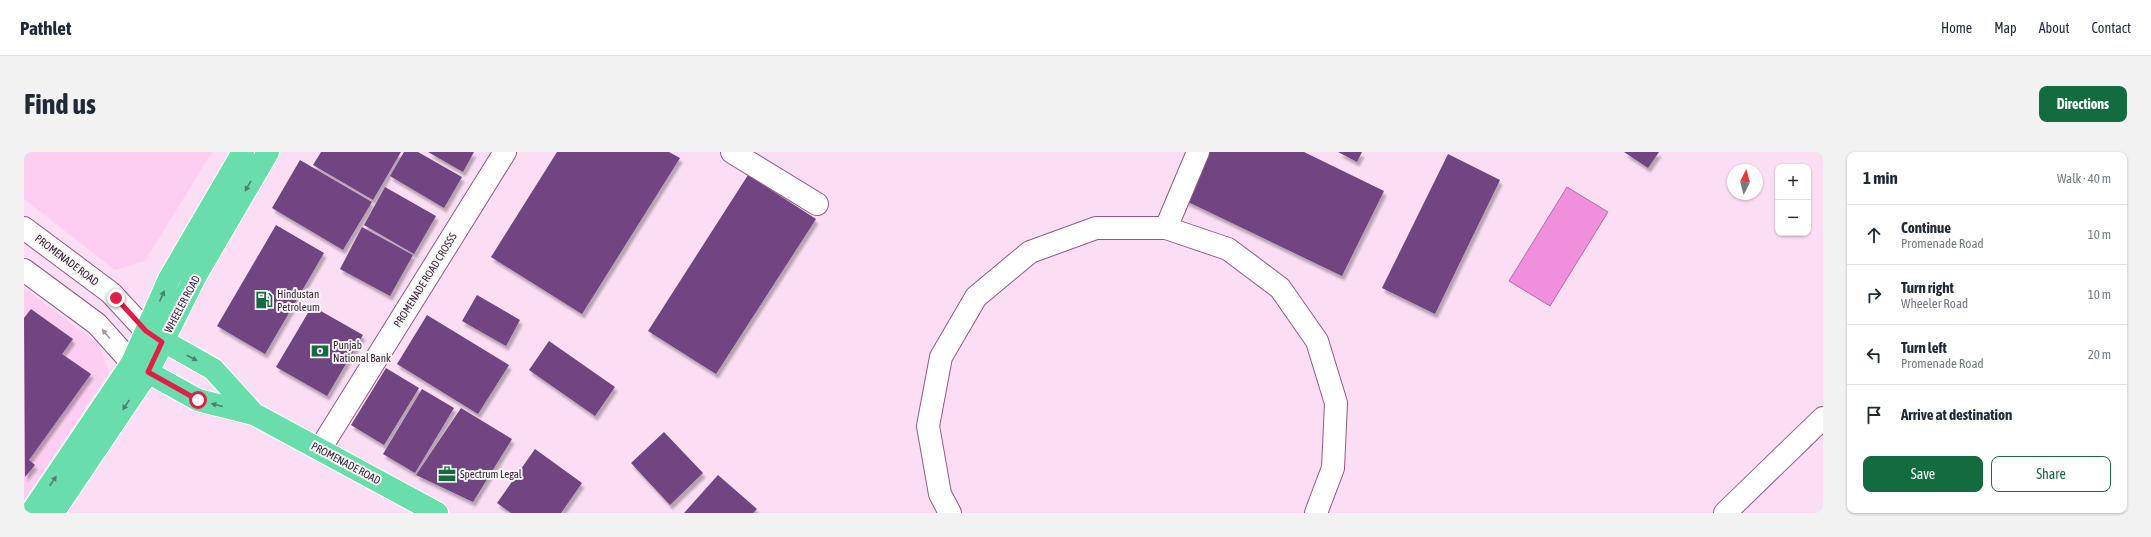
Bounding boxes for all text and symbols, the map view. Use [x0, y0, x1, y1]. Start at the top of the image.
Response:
text: Pathlet [20, 17, 71, 39]
text: Home [1941, 20, 1972, 36]
text: Map [1994, 20, 2017, 36]
text: About [2039, 20, 2070, 36]
text: Contact [2092, 20, 2131, 36]
button: Directions [2039, 86, 2127, 122]
text: Find us [24, 88, 96, 120]
north arrow [1727, 164, 1763, 200]
map controls [1775, 164, 1811, 236]
button: + [1775, 164, 1811, 200]
text: 1 min [1863, 168, 1898, 188]
text: Walk · 40 m [2057, 171, 2111, 186]
one-way arrow [245, 180, 252, 192]
button: − [1775, 200, 1811, 236]
text: Continue [1901, 219, 1951, 236]
icon: ahead [1863, 224, 1885, 246]
text: 10 m [2088, 227, 2111, 242]
street label: PROMENADE ROAD CROSSS [391, 230, 459, 329]
street label: PROMENADE ROAD [33, 232, 101, 288]
text: Promenade Road [1901, 236, 1984, 251]
street label: WHEELER ROAD [162, 273, 202, 335]
text: Turn right [1901, 279, 1954, 296]
icon: right [1863, 284, 1885, 306]
text: 10 m [2088, 287, 2111, 302]
place label: Hindustan Petroleum [277, 288, 320, 313]
route end [107, 289, 125, 307]
one-way arrow [159, 290, 165, 301]
fuel station icon: Hindustan Petroleum [254, 290, 274, 310]
text: Wheeler Road [1901, 296, 1968, 311]
one-way arrow [101, 329, 111, 339]
place label: Punjab National Bank [333, 339, 391, 364]
text: Turn left [1901, 339, 1947, 356]
bank icon: Punjab National Bank [310, 341, 330, 361]
icon: left [1863, 344, 1885, 366]
text: 20 m [2088, 347, 2111, 362]
one-way arrow [186, 354, 198, 361]
text: Promenade Road [1901, 356, 1984, 371]
route start [189, 391, 207, 409]
one-way arrow [122, 399, 130, 410]
one-way arrow [210, 401, 223, 407]
icon: arrive [1863, 404, 1885, 426]
text: Arrive at destination [1901, 406, 2012, 423]
street label: PROMENADE ROAD [309, 440, 383, 486]
button: Save [1863, 456, 1983, 492]
button: Share [1991, 456, 2111, 492]
office icon: Spectrum Legal [437, 464, 457, 484]
place label: Spectrum Legal [460, 468, 522, 480]
one-way arrow [49, 475, 56, 486]

